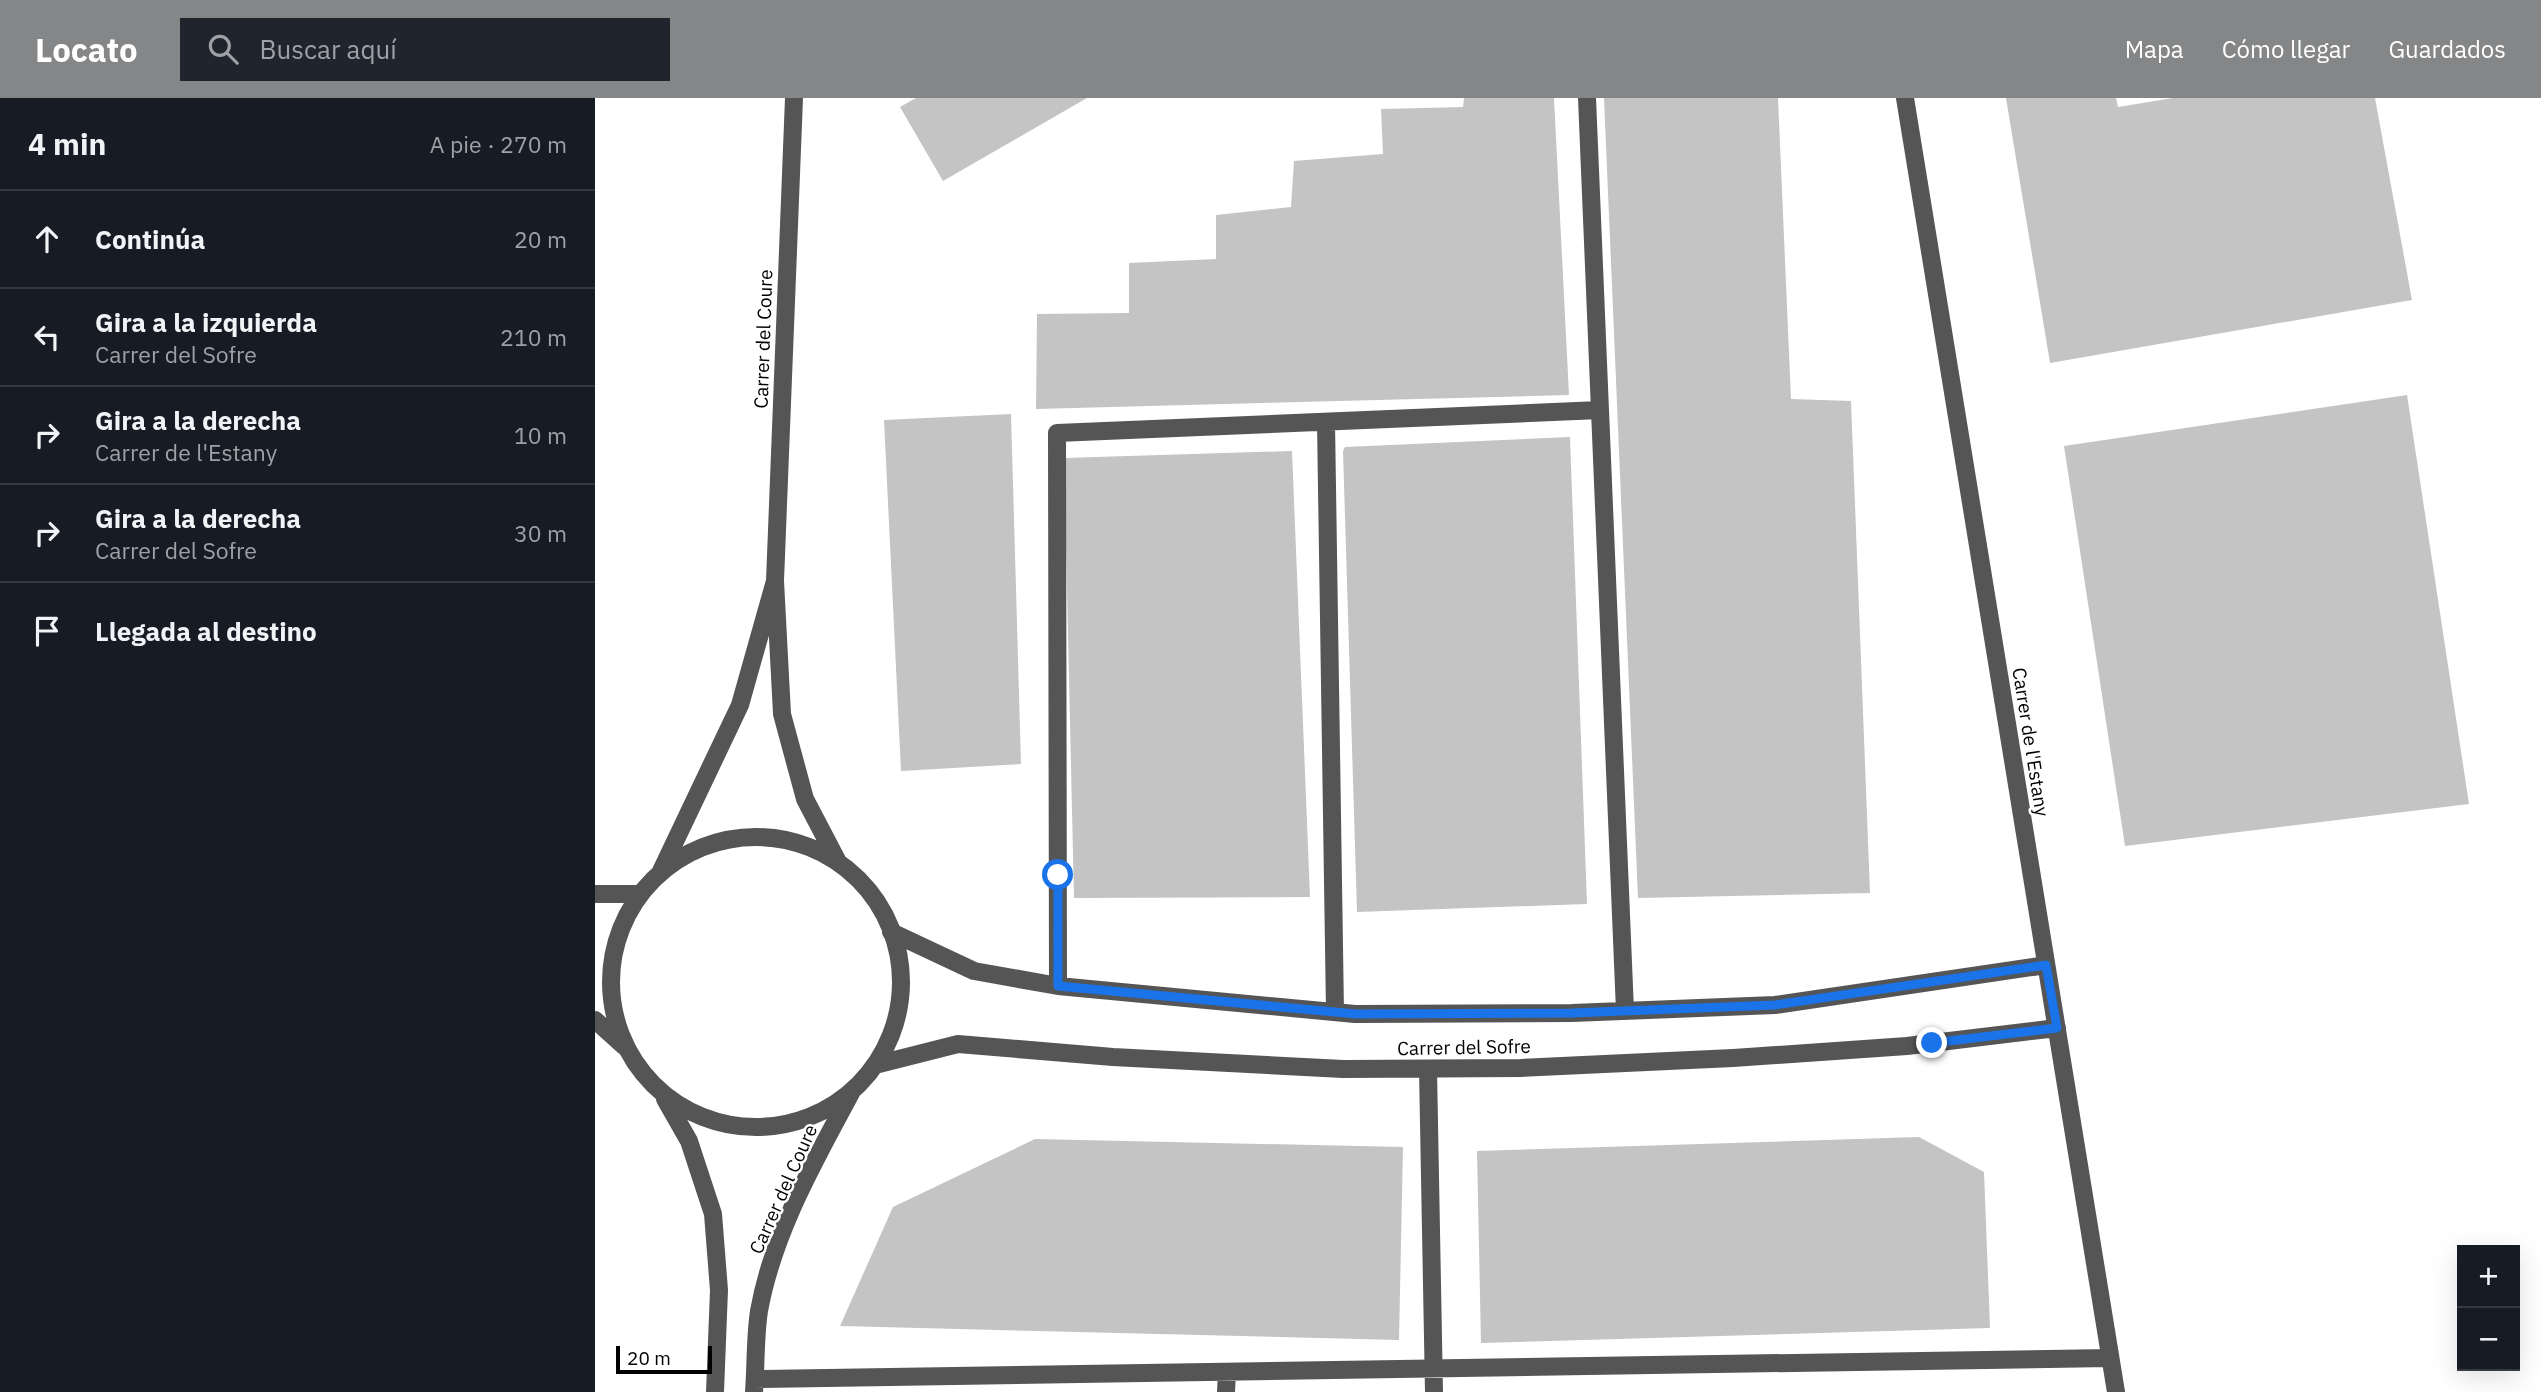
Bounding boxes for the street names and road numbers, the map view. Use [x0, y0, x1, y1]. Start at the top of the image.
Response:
street label: Carrer del Coure [749, 269, 777, 409]
street label: Carrer de l'Estany [2007, 666, 2055, 819]
street label: Carrer del Sofre [1397, 1034, 1531, 1060]
street label: Carrer del Coure [744, 1120, 822, 1258]

